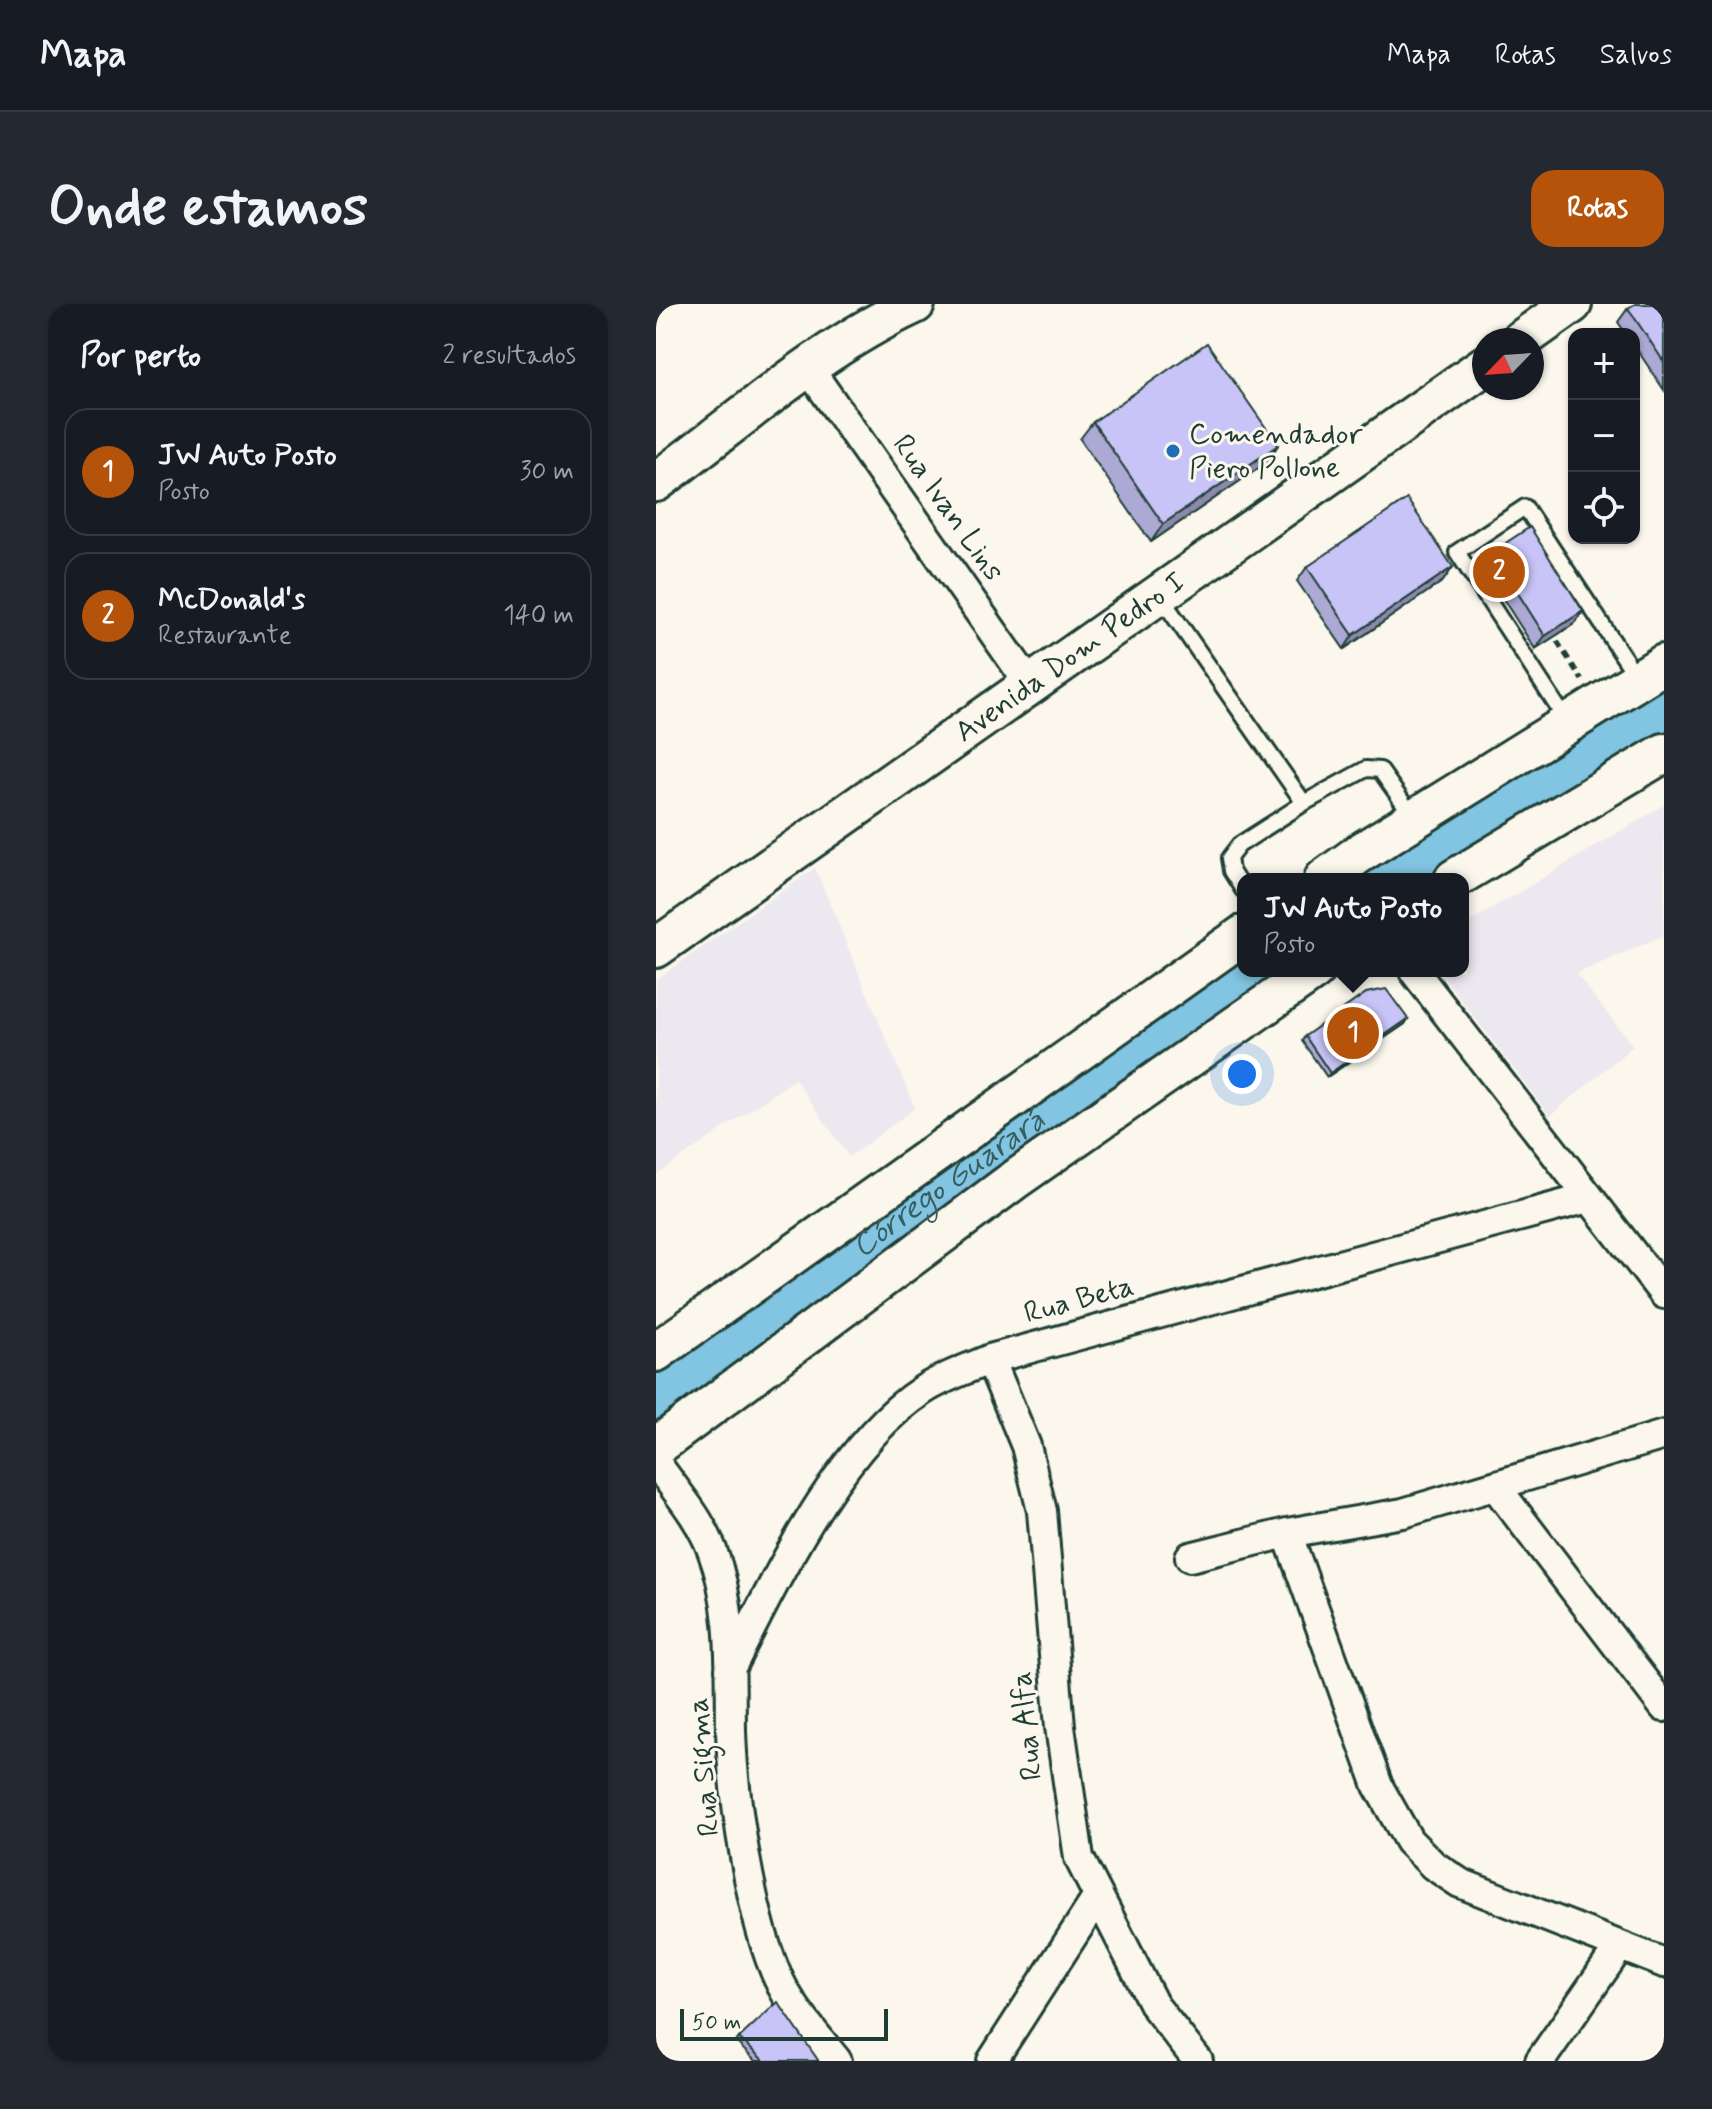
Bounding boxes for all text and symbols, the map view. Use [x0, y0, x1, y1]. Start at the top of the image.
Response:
text: Mapa [40, 31, 127, 80]
text: Mapa [1387, 37, 1451, 74]
text: Rotas [1495, 37, 1556, 74]
text: Salvos [1600, 37, 1672, 74]
button: Rotas [1531, 170, 1664, 247]
text: Onde estamos [48, 172, 368, 245]
north arrow [1472, 328, 1544, 400]
map controls [1568, 328, 1640, 544]
button: + [1568, 328, 1640, 400]
text: Por perto [80, 334, 201, 379]
text: 2 resultados [443, 339, 576, 373]
button: − [1568, 400, 1640, 472]
place label: Comendador Piero Pollone [1189, 415, 1363, 488]
street label: Rua Ivan Lins [883, 427, 1013, 589]
text: JW Auto Posto [158, 436, 337, 475]
marker: Comendador Piero Pollone [1164, 442, 1182, 460]
text: 1 [102, 455, 114, 489]
text: 30 m [520, 455, 574, 489]
button: locate [1568, 472, 1640, 544]
text: Posto [158, 475, 210, 509]
pin: 2 [1473, 542, 1525, 602]
street label: Avenida Dom Pedro I [947, 563, 1193, 751]
text: McDonald's [158, 580, 305, 619]
text: 2 [102, 599, 114, 633]
text: 140 m [503, 599, 574, 633]
text: Restaurante [158, 619, 292, 653]
popup [1237, 873, 1469, 977]
text: JW Auto Posto [1264, 889, 1442, 928]
text: Posto [1264, 928, 1315, 962]
pin: 1 [1327, 1003, 1379, 1063]
your location [1222, 1054, 1262, 1094]
water label: Córrego Guarará [843, 1100, 1054, 1268]
street label: Rua Beta [1020, 1267, 1138, 1333]
street label: Rua Alfa [1002, 1670, 1052, 1782]
street label: Rua Sigma [679, 1696, 732, 1838]
scale bar [680, 2005, 888, 2041]
text: 50 m [692, 2009, 741, 2037]

